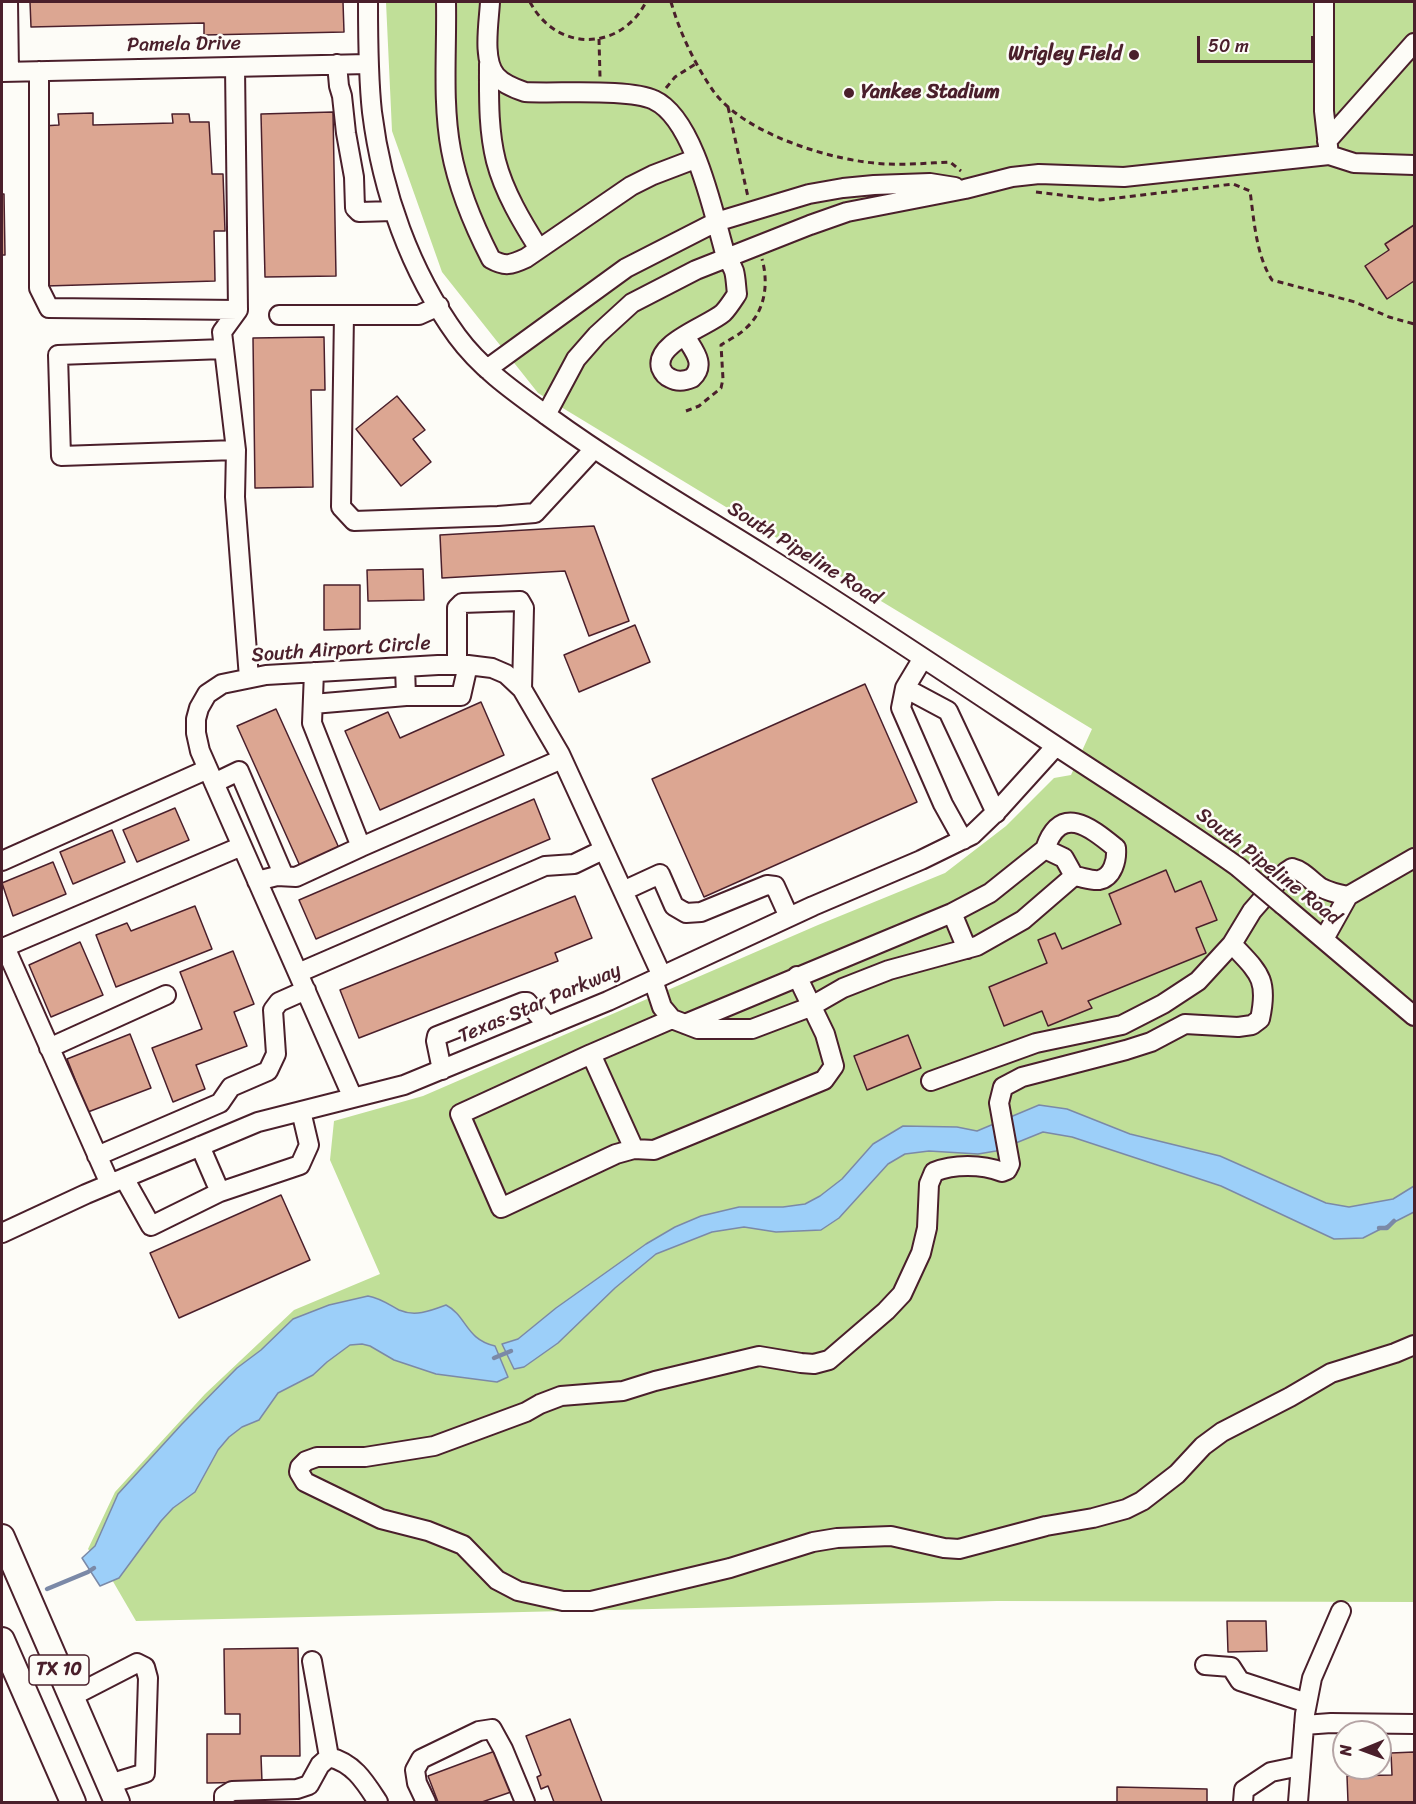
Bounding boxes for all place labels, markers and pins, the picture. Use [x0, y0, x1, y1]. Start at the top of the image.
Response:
place label: Wrigley Field [1008, 43, 1122, 67]
marker: Wrigley Field [1127, 48, 1141, 62]
place label: Yankee Stadium [861, 81, 1000, 105]
marker: Yankee Stadium [842, 86, 856, 100]

